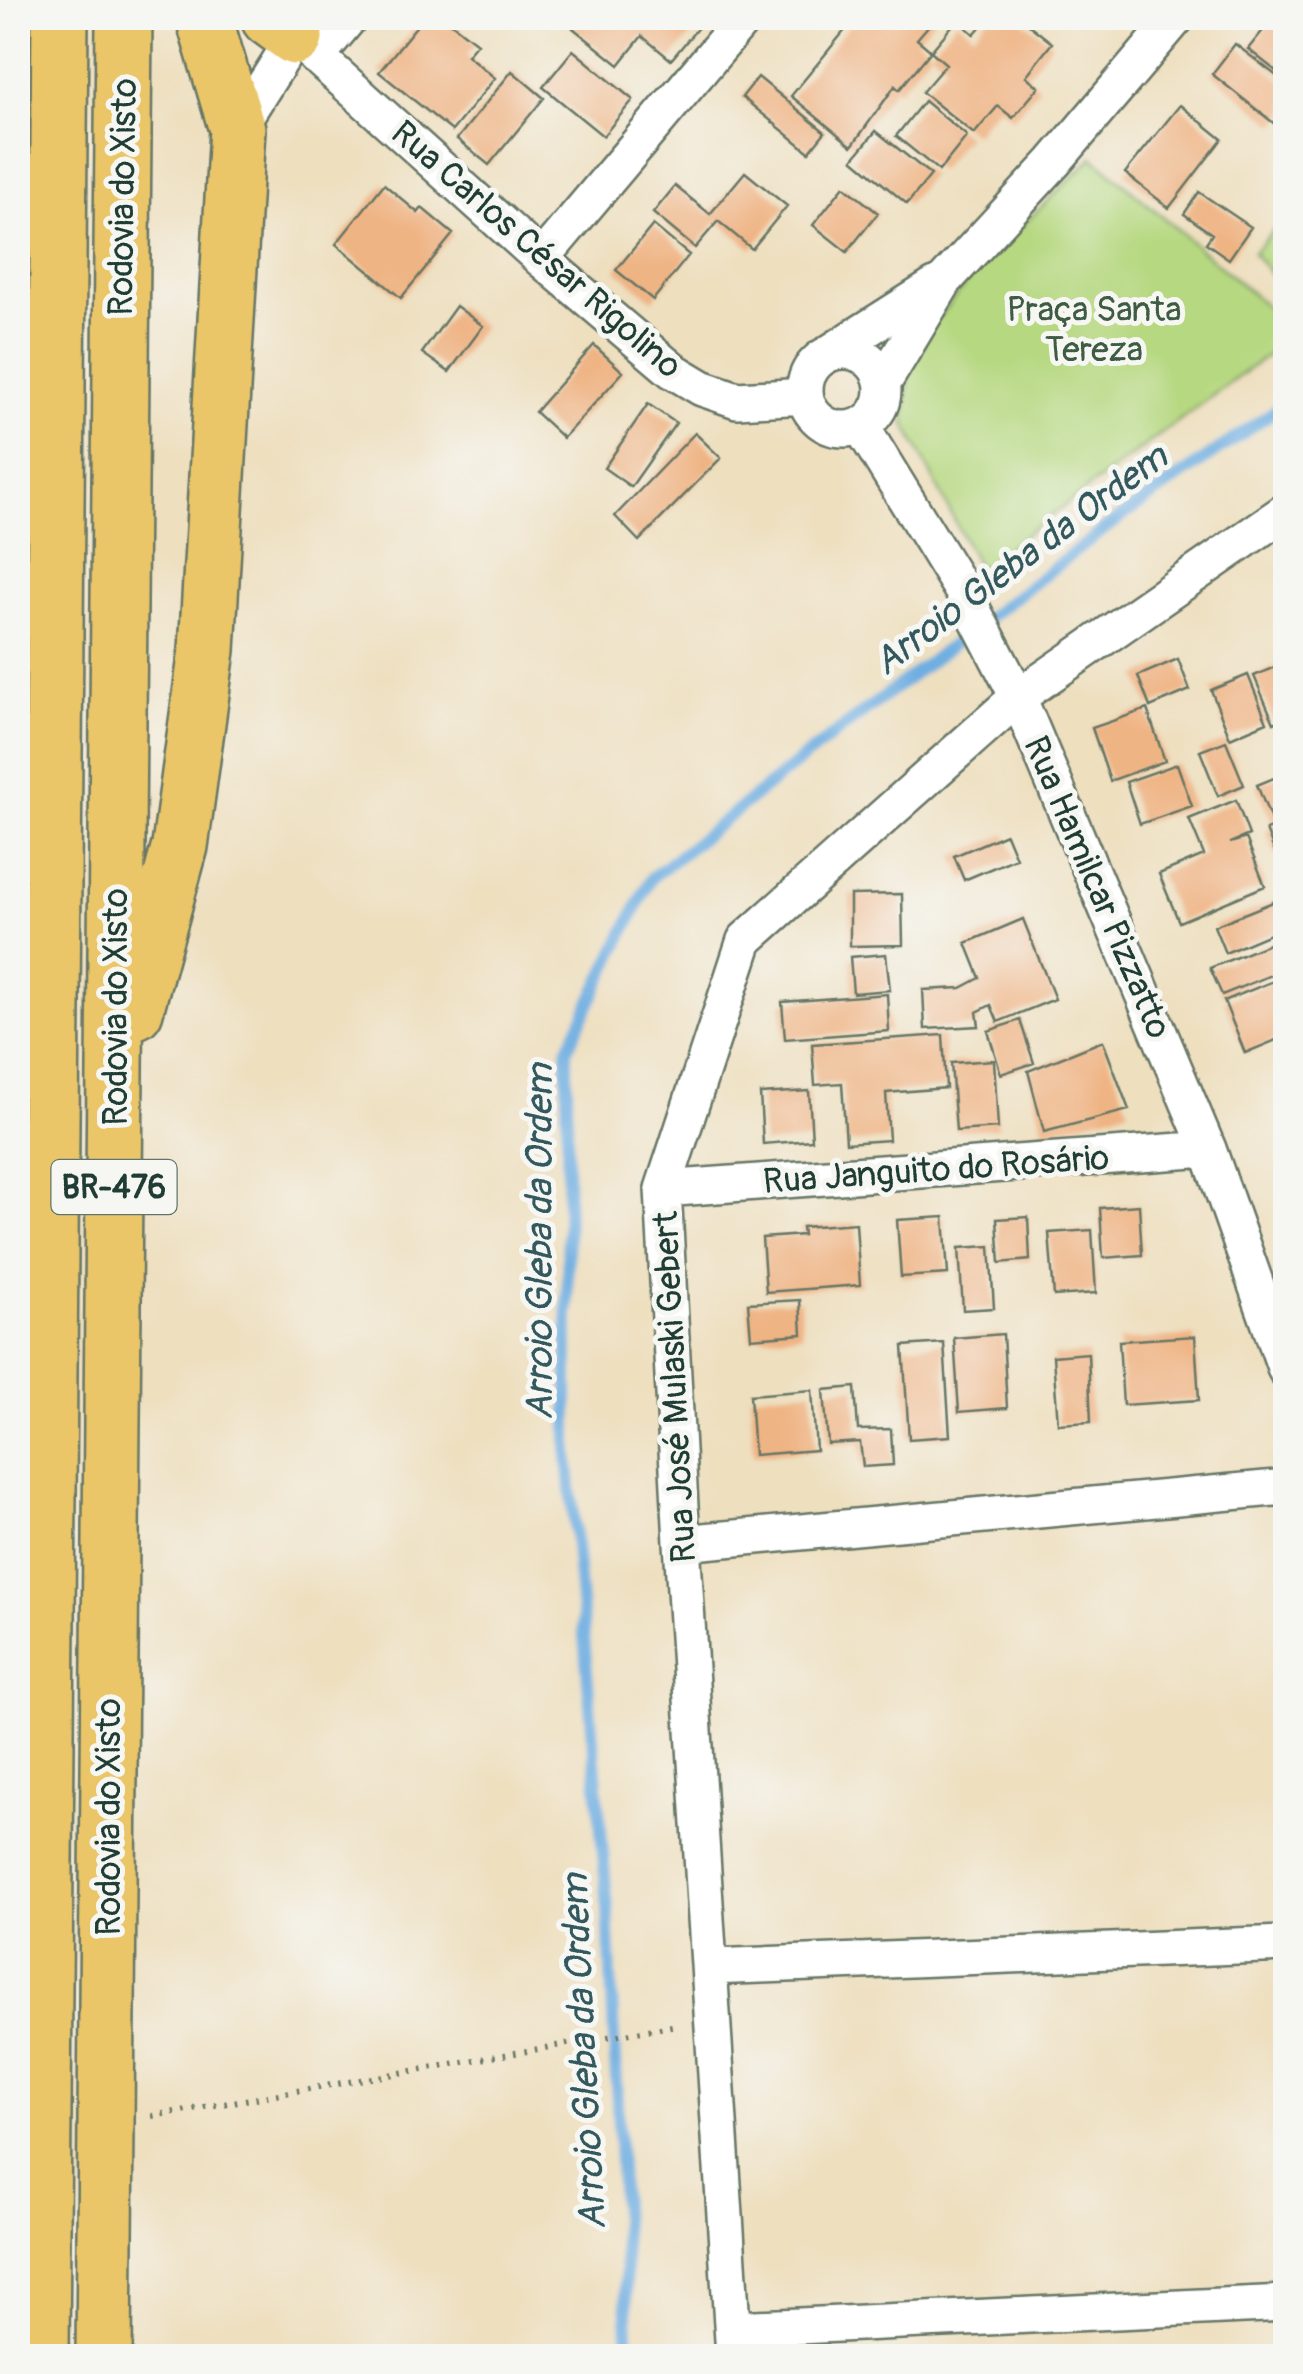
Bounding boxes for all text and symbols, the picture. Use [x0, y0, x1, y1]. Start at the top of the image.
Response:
street label: Rodovia do Xisto [99, 78, 147, 316]
street label: Rua Carlos César Rigolino [382, 111, 691, 388]
park label: Praça Santa Tereza [1007, 288, 1181, 372]
water label: Arroio Gleba da Ordem [864, 432, 1179, 686]
street label: Rua Hamilcar Pizzatto [1013, 730, 1181, 1045]
street label: Rodovia do Xisto [94, 888, 138, 1126]
water label: Arroio Gleba da Ordem [516, 1061, 564, 1420]
street label: Rua Janguito do Rosário [762, 1136, 1111, 1204]
road number: BR-476 [52, 1160, 176, 1214]
street label: Rua José Mulaski Gebert [644, 1209, 706, 1564]
street label: Rodovia do Xisto [87, 1698, 131, 1936]
water label: Arroio Gleba da Ordem [551, 1870, 617, 2231]

